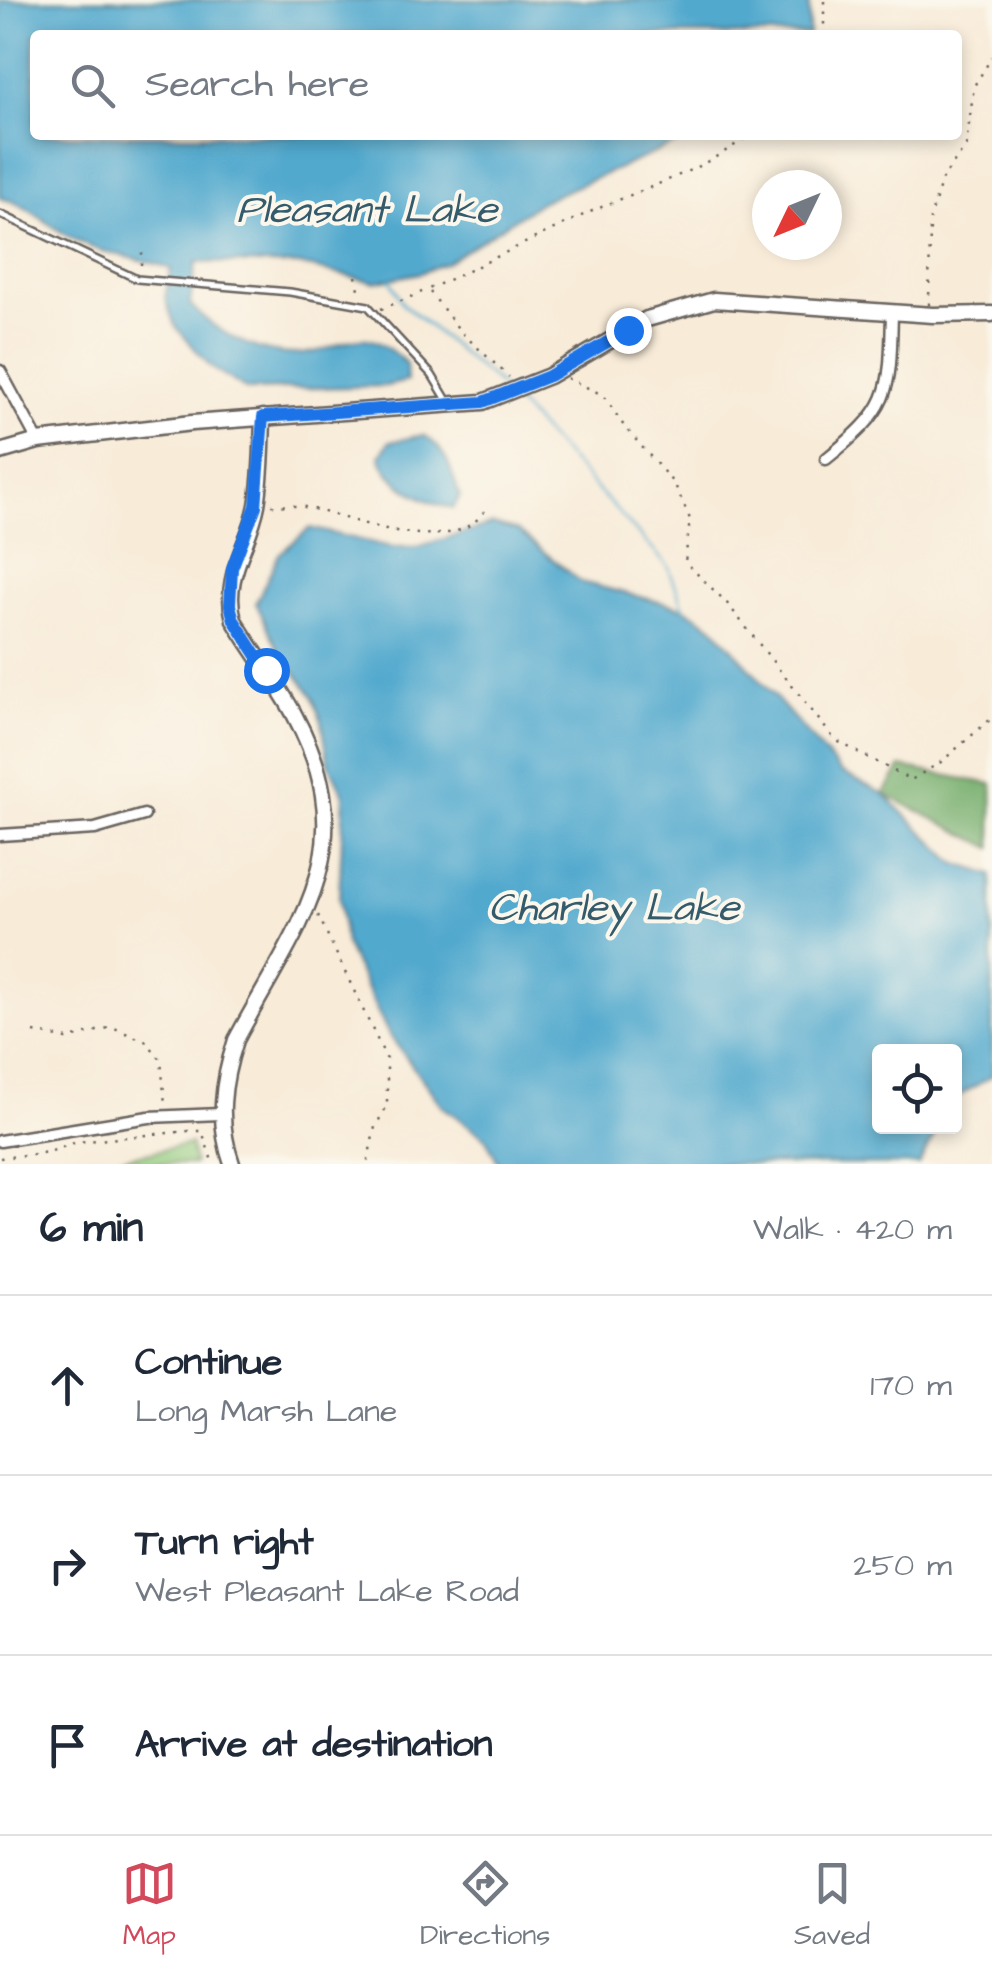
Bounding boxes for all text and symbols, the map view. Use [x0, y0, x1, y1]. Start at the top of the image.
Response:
search box [30, 30, 962, 140]
icon: search [65, 58, 120, 113]
text: Search here [145, 59, 369, 111]
north arrow [752, 170, 842, 260]
water label: Pleasant Lake [237, 183, 500, 238]
route end [606, 308, 652, 354]
route start [244, 648, 290, 694]
water label: Charley Lake [489, 881, 742, 937]
map controls [872, 1044, 962, 1134]
button: locate [872, 1044, 962, 1134]
text: 6 min [40, 1200, 143, 1258]
text: Walk · 420 m [753, 1207, 952, 1252]
text: Continue [135, 1337, 282, 1389]
icon: ahead [40, 1358, 95, 1413]
text: 170 m [870, 1363, 952, 1408]
text: Long Marsh Lane [135, 1389, 397, 1434]
text: Turn right [135, 1517, 314, 1569]
icon: right [40, 1538, 95, 1593]
text: 250 m [853, 1543, 952, 1588]
text: West Pleasant Lake Road [135, 1569, 519, 1614]
icon: arrive [40, 1718, 95, 1773]
text: Arrive at destination [135, 1719, 492, 1771]
tab: Map [122, 1856, 177, 1955]
tab: Directions [420, 1856, 550, 1955]
tab: Saved [794, 1856, 870, 1955]

